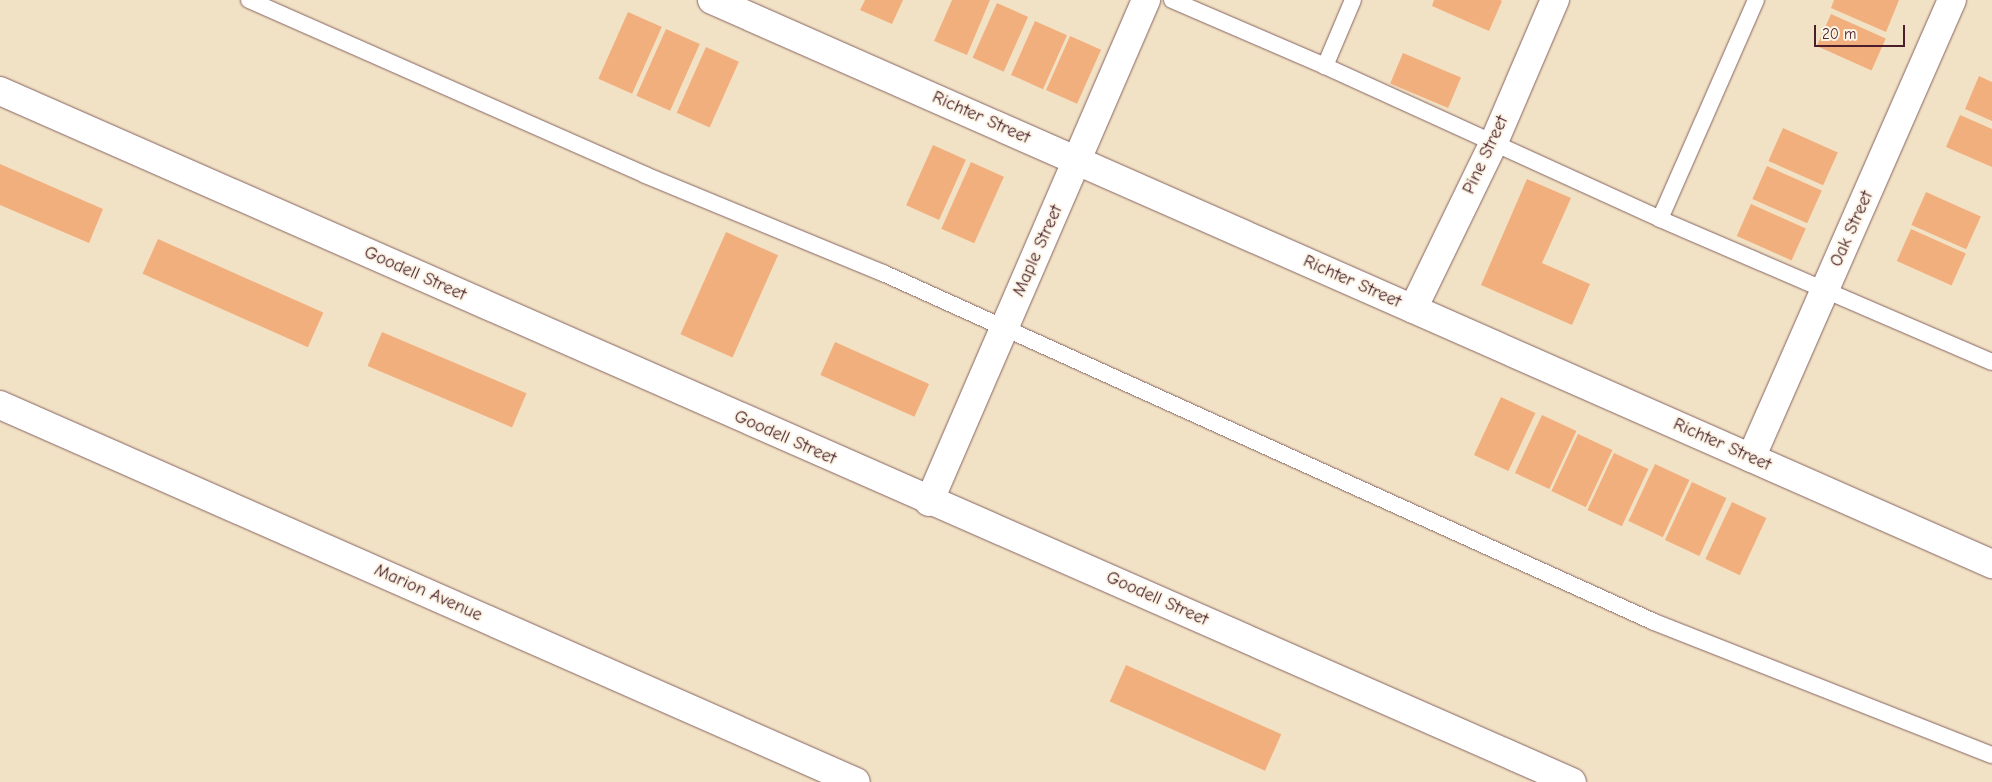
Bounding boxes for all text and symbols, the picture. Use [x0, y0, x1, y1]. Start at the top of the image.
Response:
scale bar [1817, 15, 1908, 47]
text: 20 m [1822, 25, 1856, 43]
street label: Richter Street [929, 87, 1033, 149]
street label: Pine Street [1458, 112, 1514, 198]
street label: Oak Street [1826, 188, 1878, 270]
street label: Maple Street [1008, 202, 1068, 300]
street label: Goodell Street [361, 242, 469, 306]
street label: Richter Street [1300, 251, 1404, 313]
street label: Goodell Street [731, 406, 839, 470]
street label: Richter Street [1670, 414, 1774, 476]
street label: Marion Avenue [371, 560, 485, 626]
street label: Goodell Street [1103, 567, 1211, 631]

